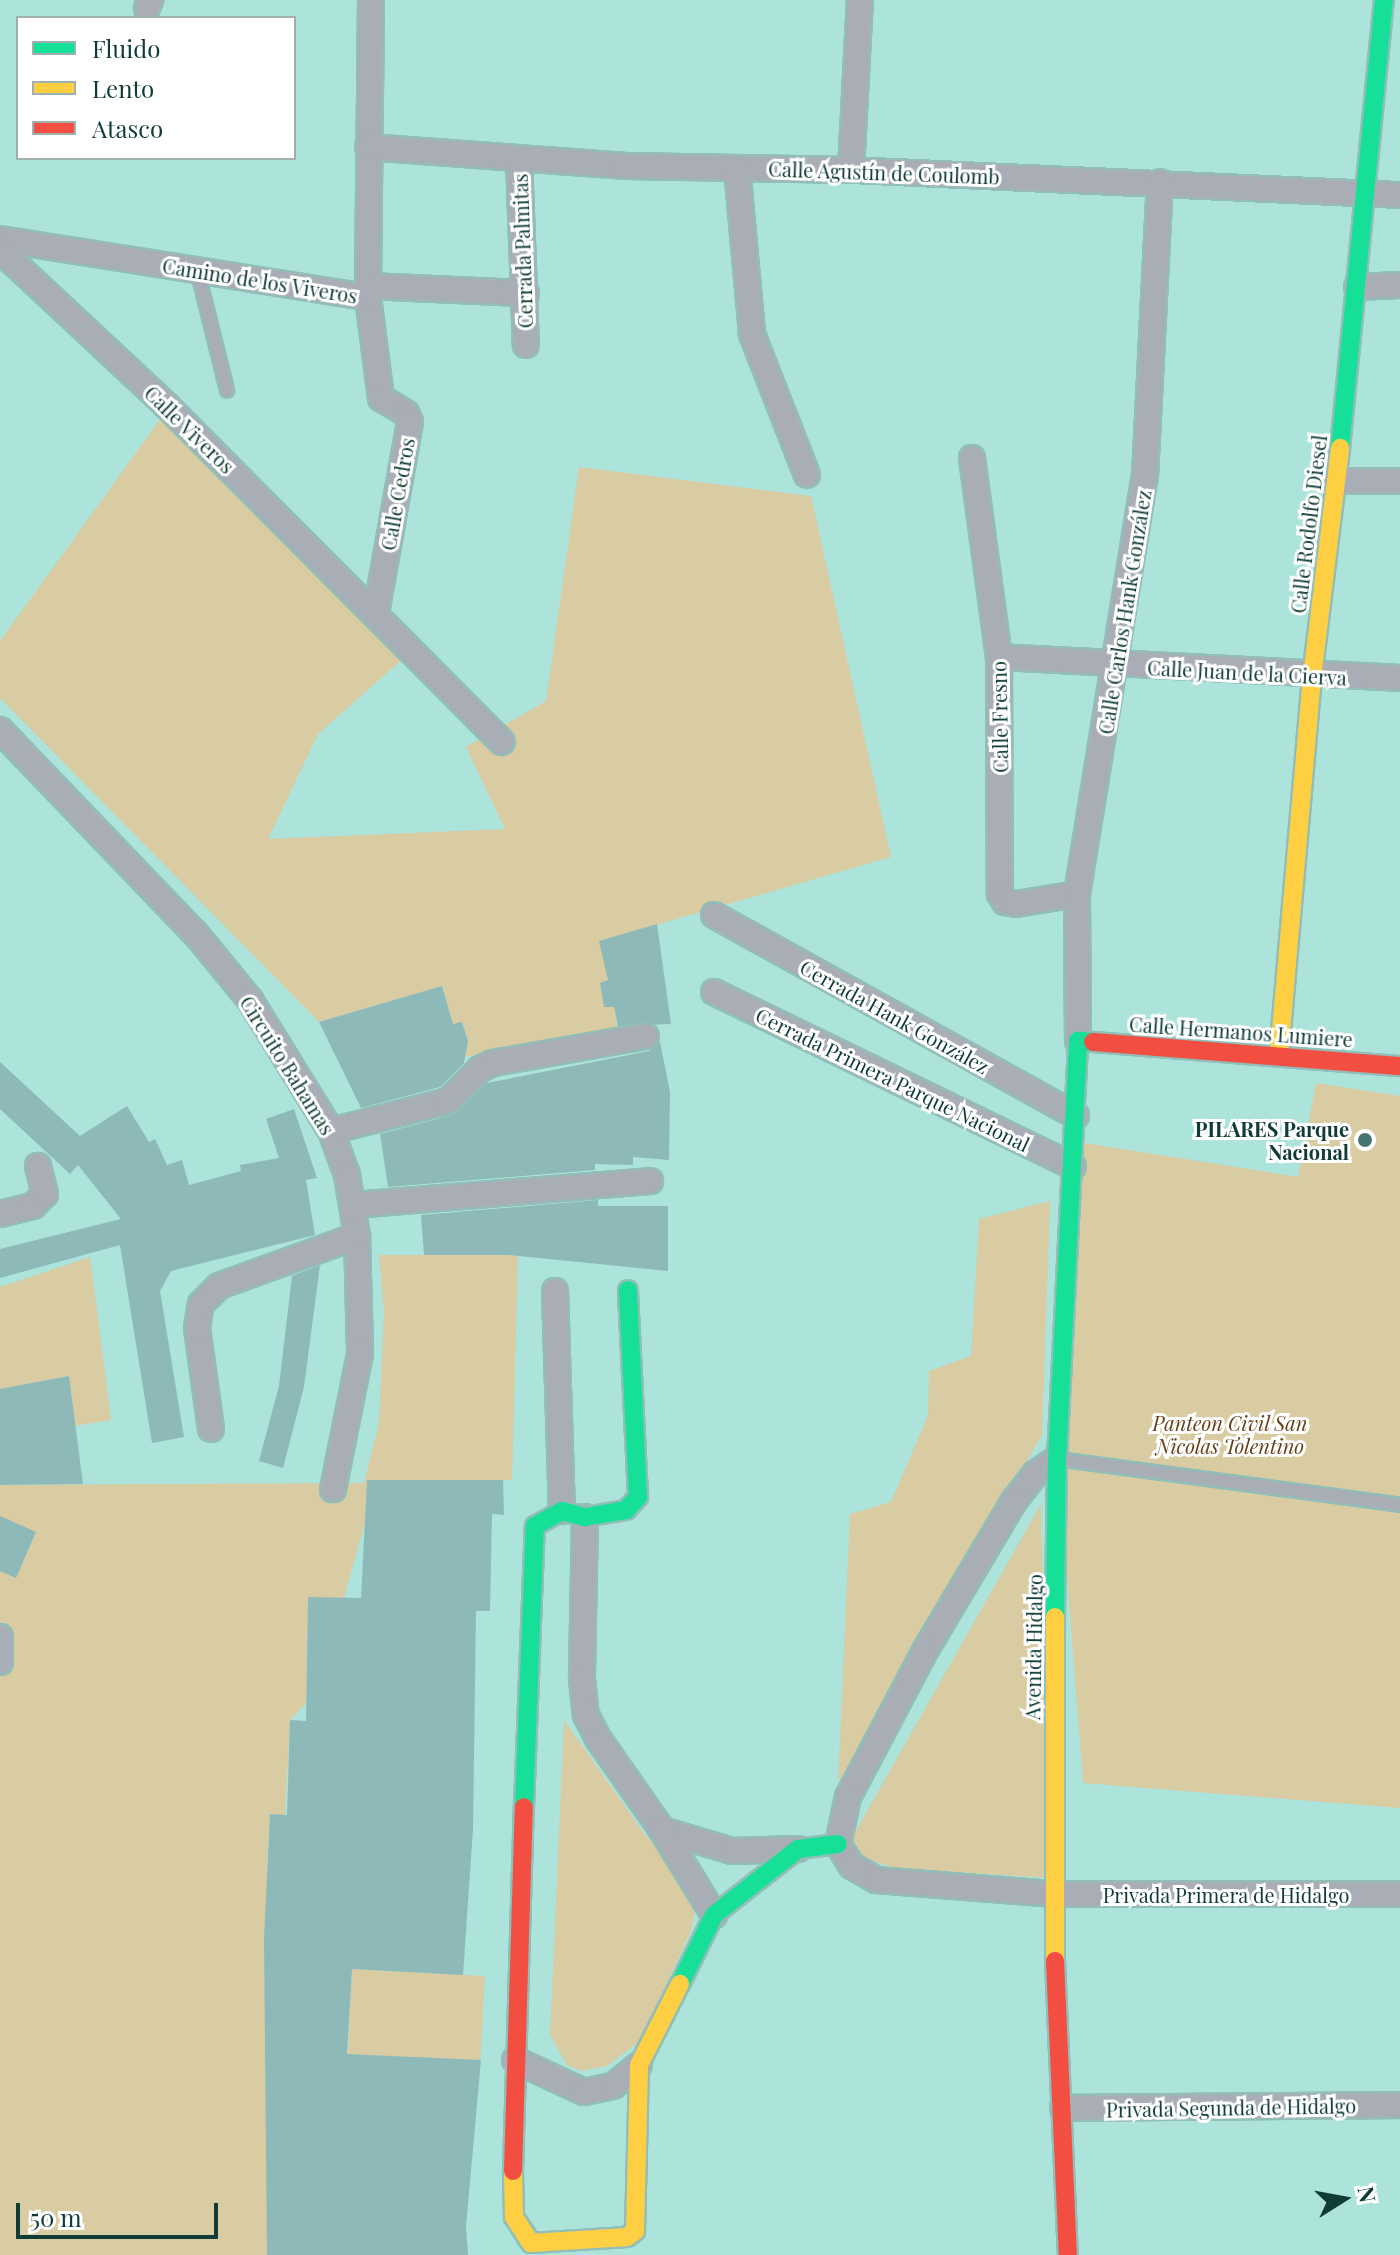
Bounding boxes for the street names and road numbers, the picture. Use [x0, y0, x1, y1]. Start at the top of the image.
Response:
street label: Calle Agustín de Coulomb [768, 156, 1000, 188]
street label: Cerrada Palmitas [507, 173, 537, 329]
street label: Camino de los Viveros [160, 253, 360, 307]
street label: Calle Viveros [140, 380, 240, 478]
street label: Calle Rodolfo Diesel [1285, 433, 1331, 615]
street label: Calle Cedros [375, 436, 419, 552]
street label: Calle Carlos Hank González [1093, 488, 1155, 736]
street label: Calle Juan de la Cierva [1146, 655, 1348, 689]
street label: Calle Fresno [986, 661, 1012, 773]
street label: Cerrada Hank González [796, 954, 994, 1078]
street label: Circuito Bahamas [236, 991, 340, 1139]
street label: Cerrada Primera Parque Nacional [752, 1002, 1034, 1156]
street label: Calle Hermanos Lumiere [1128, 1011, 1354, 1051]
street label: Avenida Hidalgo [1020, 1574, 1046, 1720]
street label: Privada Primera de Hidalgo [1102, 1882, 1350, 1906]
street label: Privada Segunda de Hidalgo [1106, 2093, 1356, 2121]

